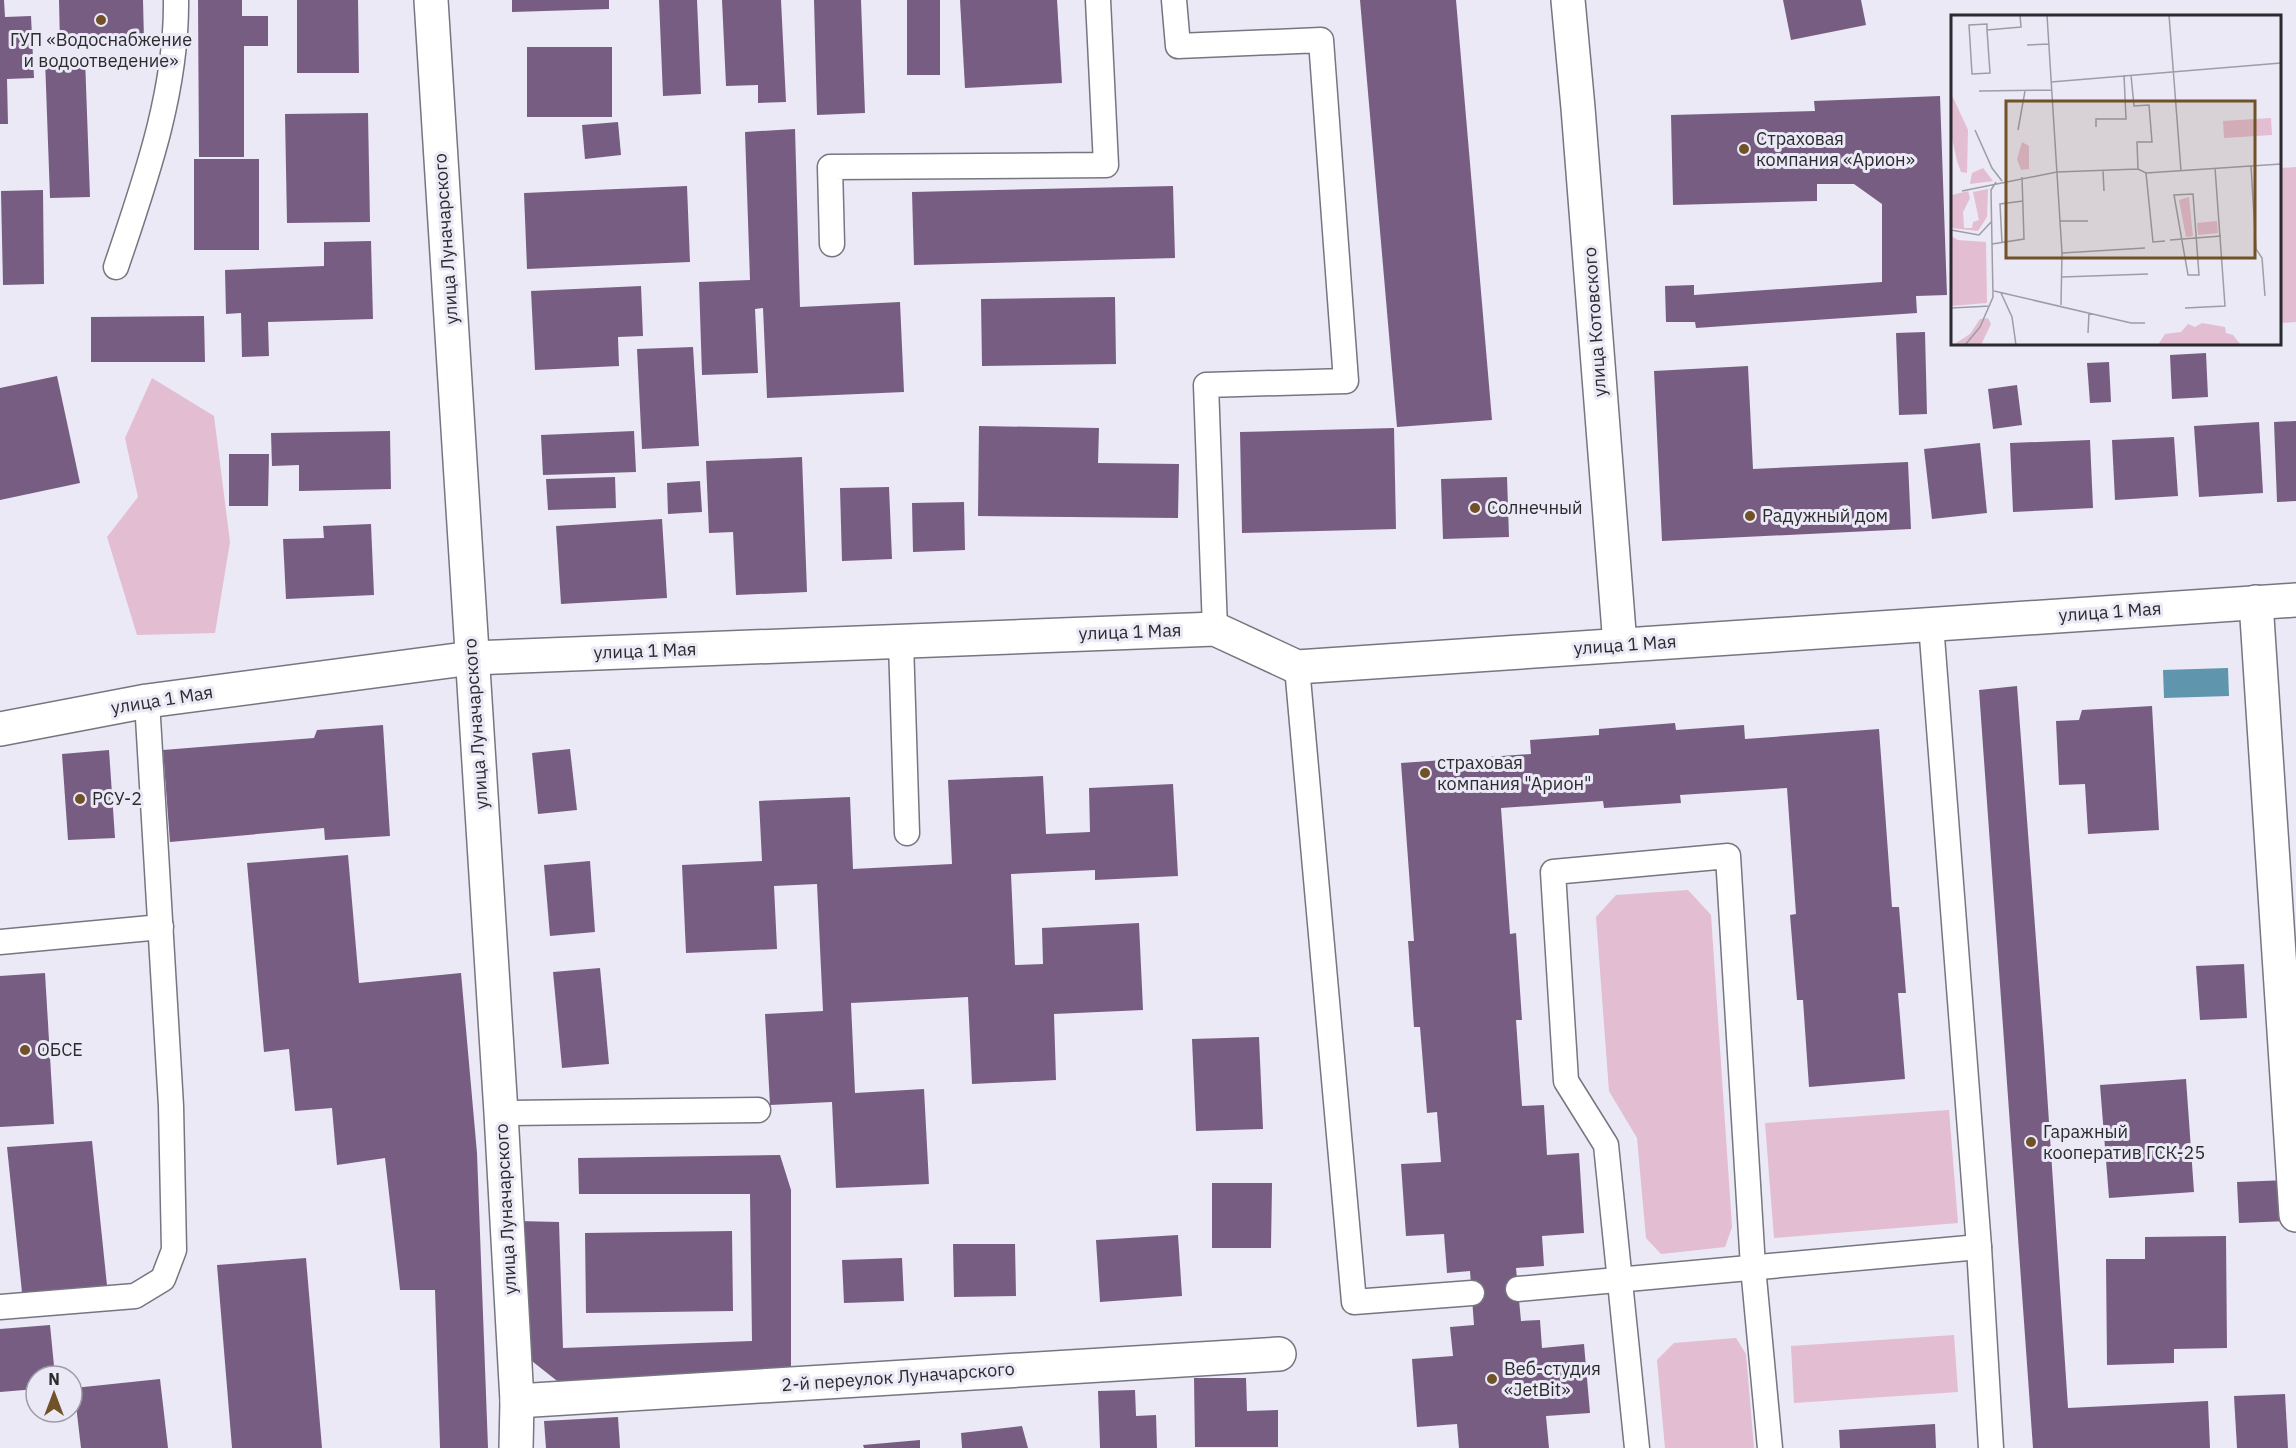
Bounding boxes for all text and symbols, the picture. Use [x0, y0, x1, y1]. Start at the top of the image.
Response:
marker: ГУП «Водоснабжение и водоотведение» [94, 13, 108, 27]
inset map [1951, 15, 2281, 345]
place label: ГУП «Водоснабжение и водоотведение» [10, 28, 192, 72]
place label: Страховая компания «Арион» [1756, 127, 1915, 171]
marker: Страховая компания «Арион» [1737, 142, 1751, 156]
street label: улица Луначарского [428, 153, 463, 325]
street label: улица Котовского [1578, 246, 1611, 398]
place label: Солнечный [1487, 496, 1583, 519]
marker: Солнечный [1468, 501, 1482, 515]
place label: Радужный дом [1762, 504, 1888, 527]
marker: Радужный дом [1743, 509, 1757, 523]
street label: улица 1 Мая [2058, 596, 2162, 627]
street label: улица 1 Мая [1078, 618, 1182, 645]
street label: улица 1 Мая [1573, 629, 1677, 660]
street label: улица 1 Мая [593, 637, 697, 664]
street label: улица Луначарского [458, 638, 493, 810]
street label: улица 1 Мая [109, 680, 215, 719]
place label: страховая компания "Арион" [1437, 751, 1592, 795]
marker: страховая компания "Арион" [1418, 766, 1432, 780]
place label: РСУ-2 [92, 787, 142, 810]
marker: РСУ-2 [73, 792, 87, 806]
place label: ОБСЕ [37, 1038, 83, 1061]
marker: ОБСЕ [18, 1043, 32, 1057]
place label: Гаражный кооператив ГСК-25 [2043, 1120, 2205, 1164]
street label: улица Луначарского [490, 1123, 521, 1295]
marker: Гаражный кооператив ГСК-25 [2024, 1135, 2038, 1149]
street label: 2-й переулок Луначарского [781, 1357, 1015, 1396]
place label: Веб-студия «JetBit» [1504, 1357, 1601, 1401]
north arrow [24, 1364, 84, 1424]
text: N [48, 1369, 60, 1389]
marker: Веб-студия «JetBit» [1485, 1372, 1499, 1386]

